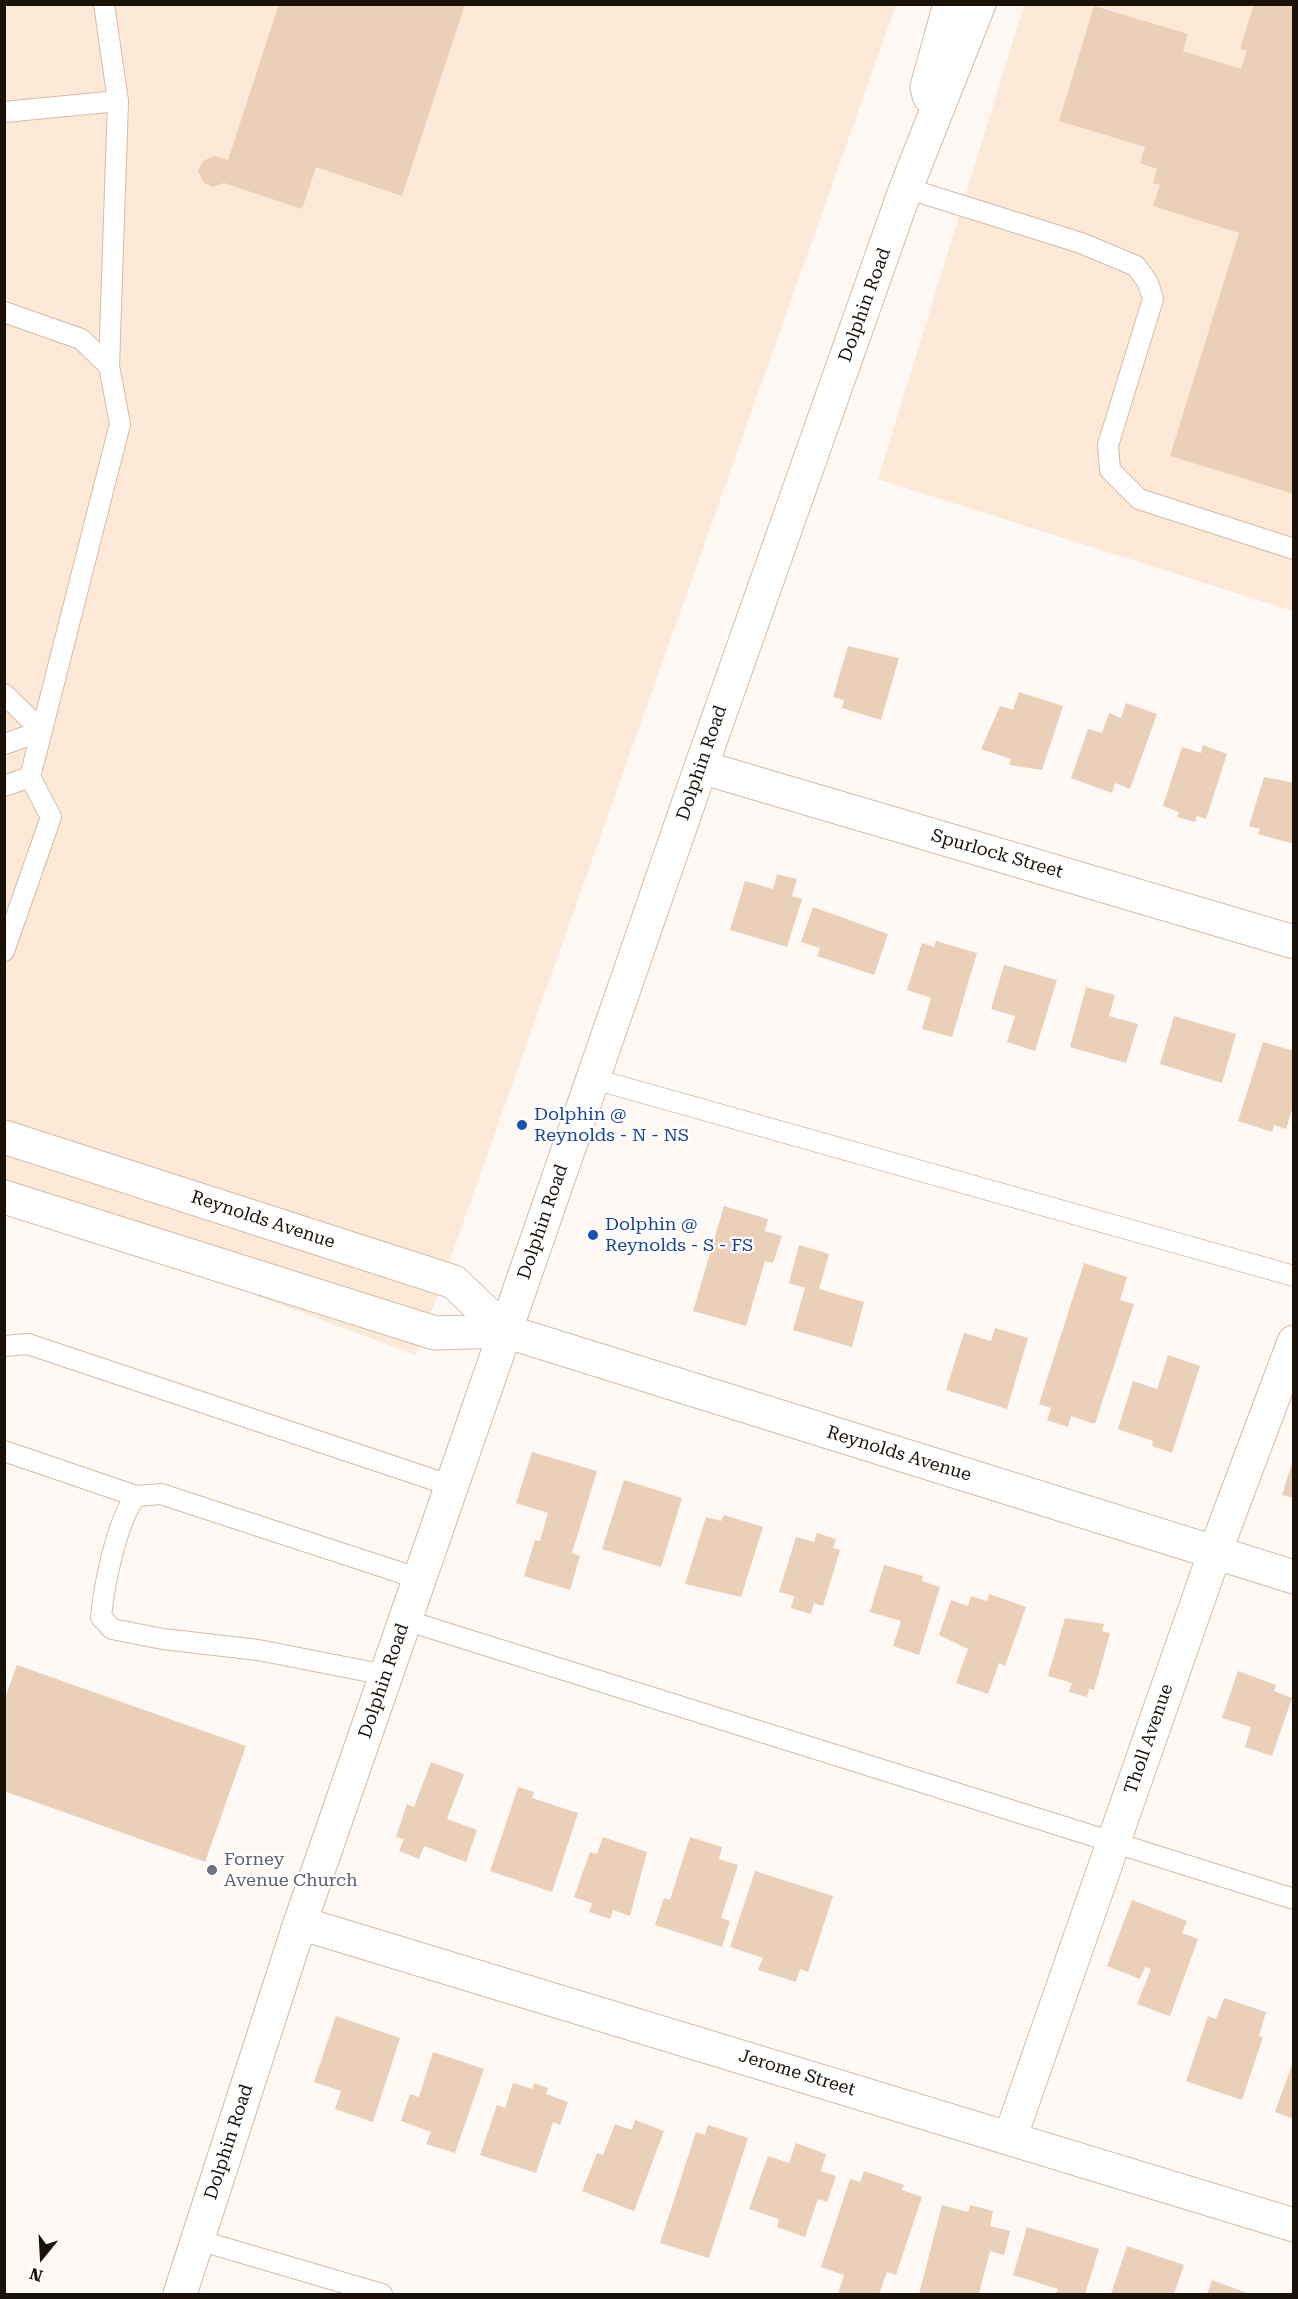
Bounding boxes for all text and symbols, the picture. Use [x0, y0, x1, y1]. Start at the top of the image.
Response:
street label: Dolphin Road [834, 245, 896, 365]
street label: Dolphin Road [672, 703, 732, 823]
street label: Spurlock Street [929, 825, 1065, 883]
place label: Dolphin @ Reynolds - N - NS [534, 1104, 689, 1146]
marker: Dolphin @ Reynolds - N - NS [515, 1118, 529, 1132]
street label: Dolphin Road [513, 1162, 573, 1282]
street label: Reynolds Avenue [188, 1187, 338, 1253]
place label: Dolphin @ Reynolds - S - FS [605, 1214, 753, 1256]
marker: Dolphin @ Reynolds - S - FS [586, 1228, 600, 1242]
street label: Reynolds Avenue [824, 1422, 974, 1486]
street label: Dolphin Road [354, 1621, 414, 1741]
street label: Tholl Avenue [1120, 1681, 1178, 1797]
place label: Forney Avenue Church [224, 1849, 358, 1892]
marker: Forney Avenue Church [205, 1863, 219, 1877]
street label: Jerome Street [736, 2045, 858, 2101]
street label: Dolphin Road [200, 2082, 258, 2202]
north arrow [12, 2227, 72, 2287]
text: N [27, 2264, 45, 2286]

